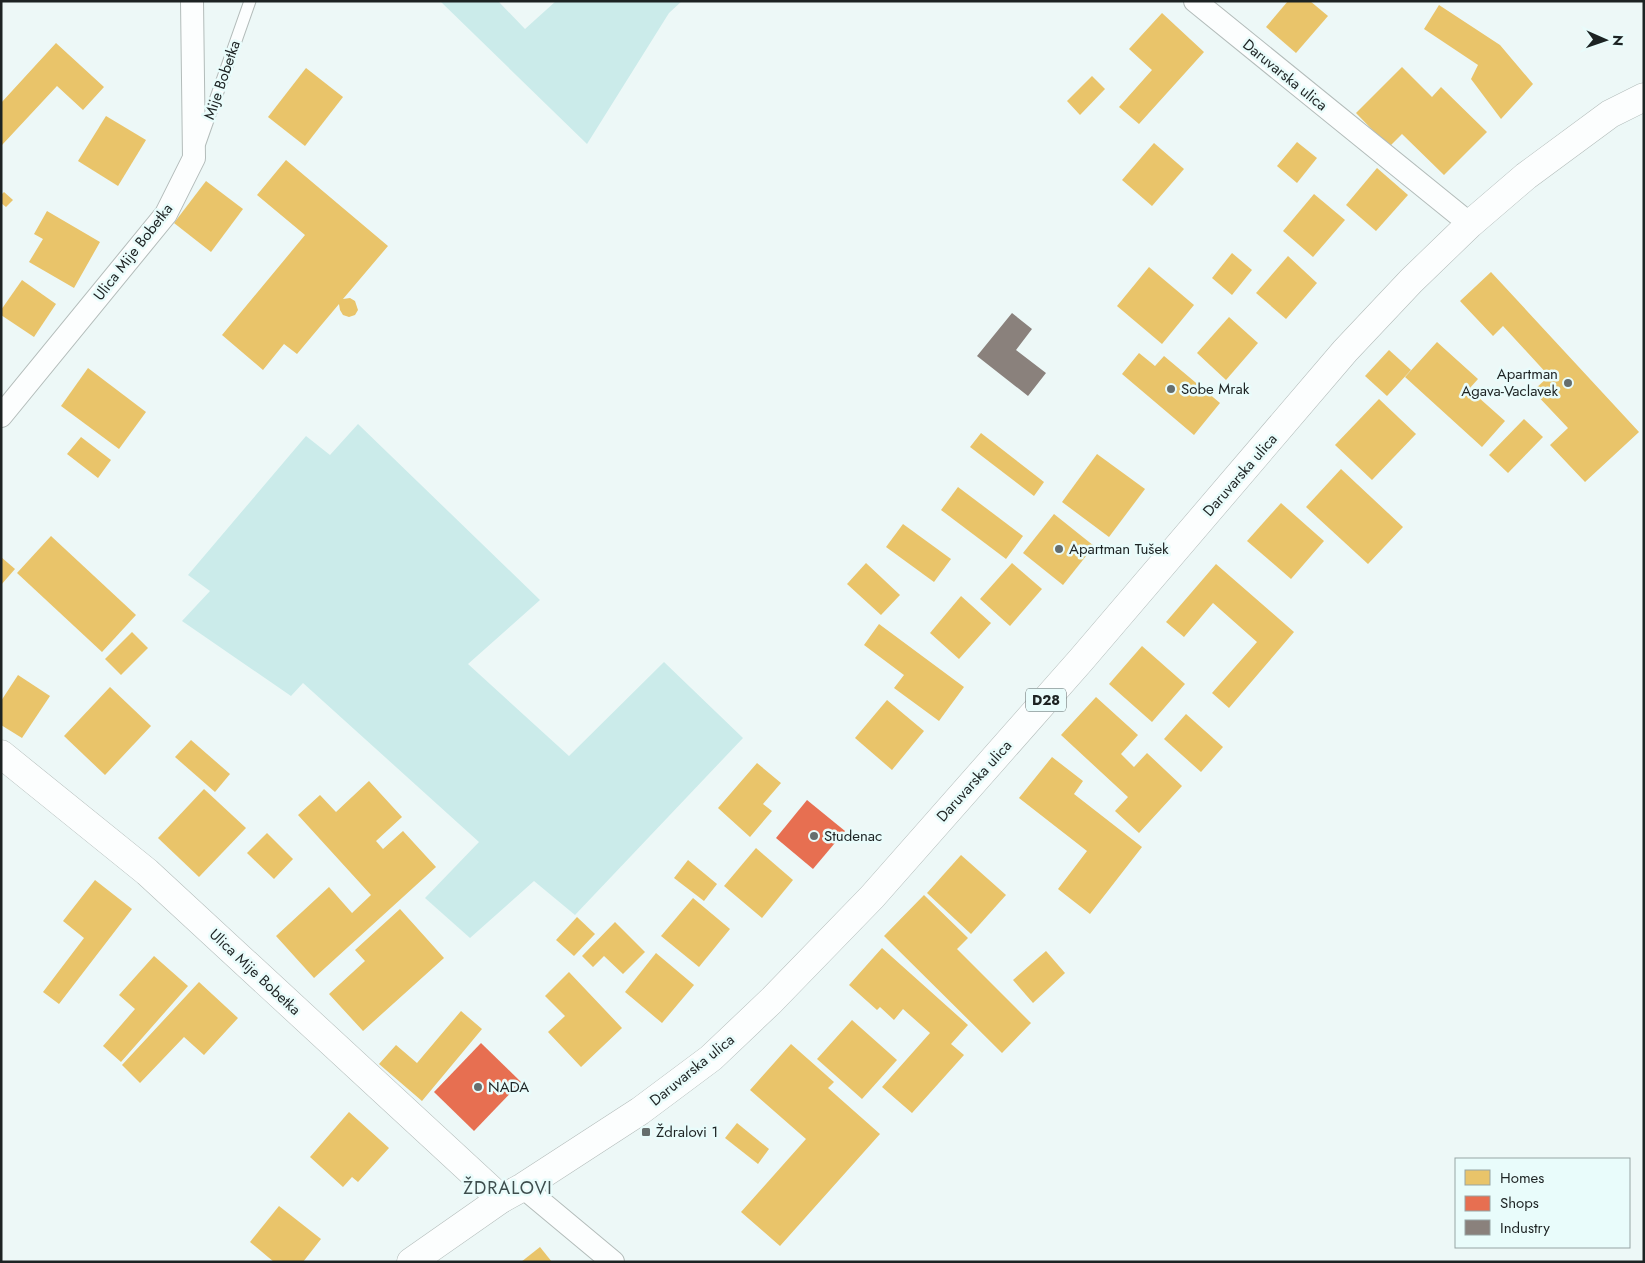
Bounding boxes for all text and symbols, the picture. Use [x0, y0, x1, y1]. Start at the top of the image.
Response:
north arrow [1580, 15, 1630, 65]
street label: Daruvarska ulica [1238, 34, 1332, 116]
text: N [1608, 35, 1628, 46]
street label: Mije Bobetka [198, 38, 246, 122]
street label: Ulica Mije Bobetka [88, 199, 178, 305]
place label: Apartman Agava-Vaclavek [1461, 363, 1558, 402]
marker: Apartman Agava-Vaclavek [1562, 377, 1574, 389]
place label: Sobe Mrak [1181, 378, 1250, 400]
marker: Sobe Mrak [1165, 383, 1177, 395]
street label: Daruvarska ulica [1198, 429, 1282, 521]
place label: Apartman Tušek [1069, 538, 1169, 560]
marker: Apartman Tušek [1053, 543, 1065, 555]
road number: D28 [1026, 688, 1066, 712]
street label: Daruvarska ulica [931, 735, 1017, 827]
place label: Studenac [824, 825, 882, 847]
marker: Studenac [808, 830, 820, 842]
street label: Ulica Mije Bobetka [204, 924, 306, 1020]
street label: Daruvarska ulica [645, 1029, 739, 1111]
place label: NADA [488, 1076, 529, 1098]
marker: NADA [472, 1081, 484, 1093]
place label: Ždralovi 1 [656, 1121, 718, 1143]
marker: Ždralovi 1 [640, 1126, 652, 1138]
legend [1455, 1158, 1630, 1248]
text: Homes [1500, 1167, 1544, 1189]
district label: ŽDRALOVI [463, 1175, 553, 1201]
text: Shops [1500, 1192, 1539, 1214]
text: Industry [1500, 1217, 1550, 1239]

